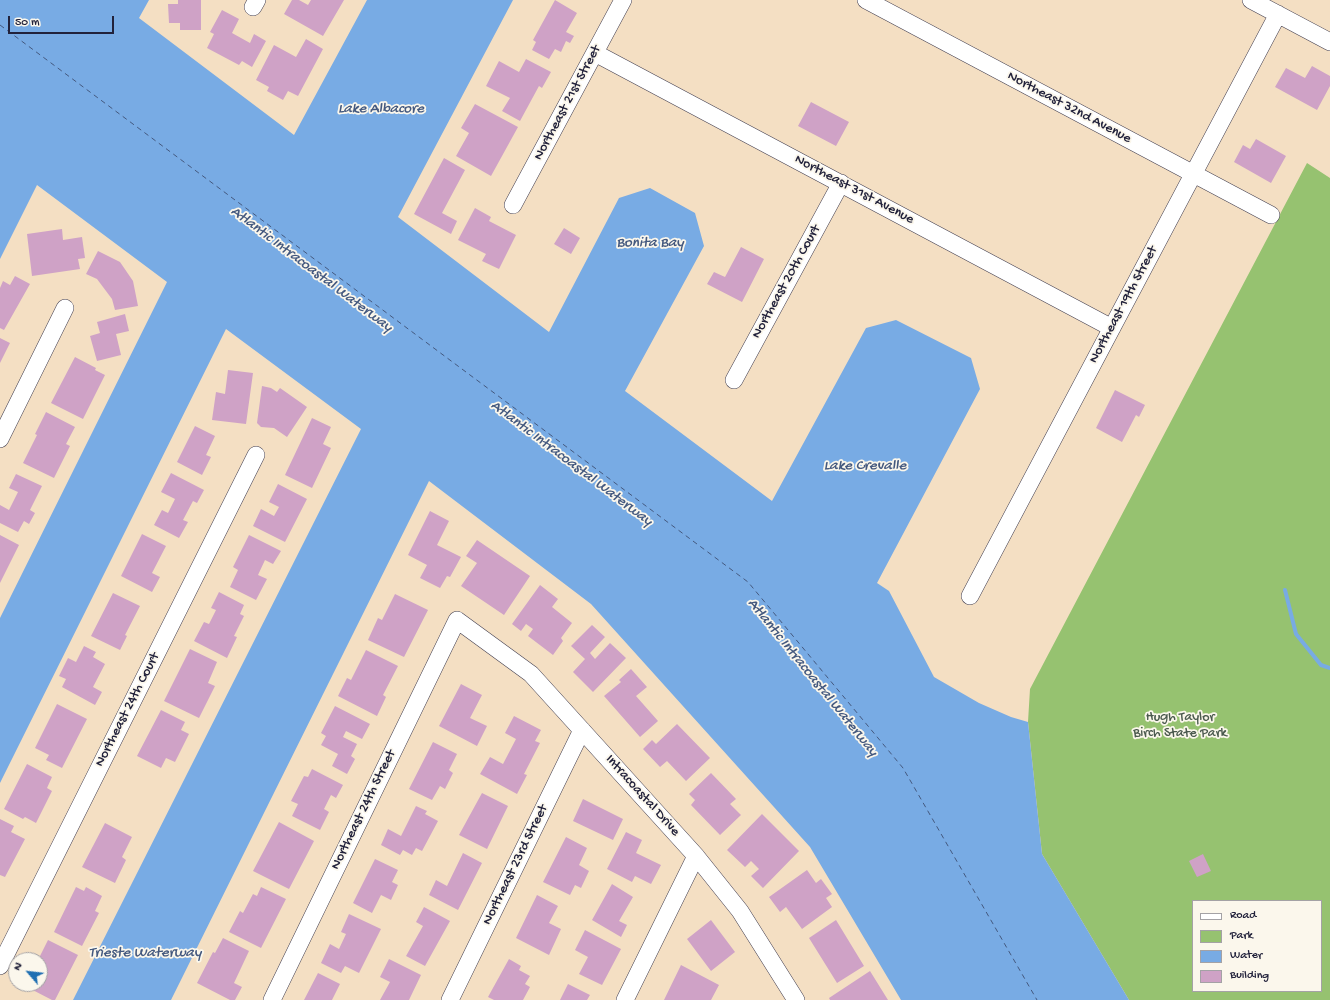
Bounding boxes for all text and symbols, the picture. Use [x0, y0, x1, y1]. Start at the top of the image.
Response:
scale bar [10, 8, 116, 34]
text: 50 m [15, 16, 40, 30]
street label: Northeast 21st Street [531, 43, 605, 163]
street label: Northeast 32nd Avenue [1004, 68, 1134, 148]
water label: Lake Albacore [338, 101, 424, 119]
street label: Northeast 31st Avenue [791, 151, 917, 229]
water label: Atlantic Intracoastal Waterway [227, 203, 395, 337]
street label: Northeast 20th Court [749, 222, 825, 342]
water label: Bonita Bay [616, 235, 684, 253]
street label: Northeast 19th Street [1086, 244, 1162, 366]
water label: Atlantic Intracoastal Waterway [487, 397, 655, 531]
water label: Lake Crevalle [824, 458, 906, 476]
water label: Atlantic Intracoastal Waterway [743, 595, 881, 761]
street label: Northeast 24th Court [92, 650, 164, 770]
park label: Hugh Taylor Birch State Park [1133, 710, 1227, 742]
street label: Northeast 24th Street [328, 747, 400, 873]
street label: Intracoastal Drive [601, 752, 683, 840]
street label: Northeast 23rd Street [480, 802, 552, 928]
legend [1192, 900, 1322, 992]
text: Road [1230, 909, 1256, 923]
text: Park [1230, 929, 1253, 943]
water label: Trieste Waterway [89, 945, 201, 963]
text: Water [1230, 949, 1262, 963]
north arrow [8, 952, 48, 992]
text: N [11, 961, 25, 973]
text: Building [1230, 969, 1269, 983]

